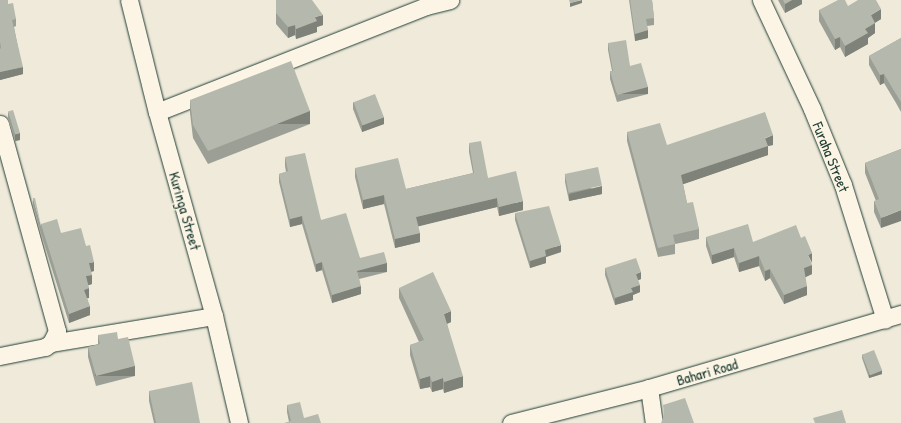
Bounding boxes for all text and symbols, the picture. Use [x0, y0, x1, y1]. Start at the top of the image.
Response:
street label: Furaha Street [809, 119, 853, 195]
street label: Kuringa Street [165, 170, 205, 252]
street label: Bahari Road [674, 355, 740, 389]

